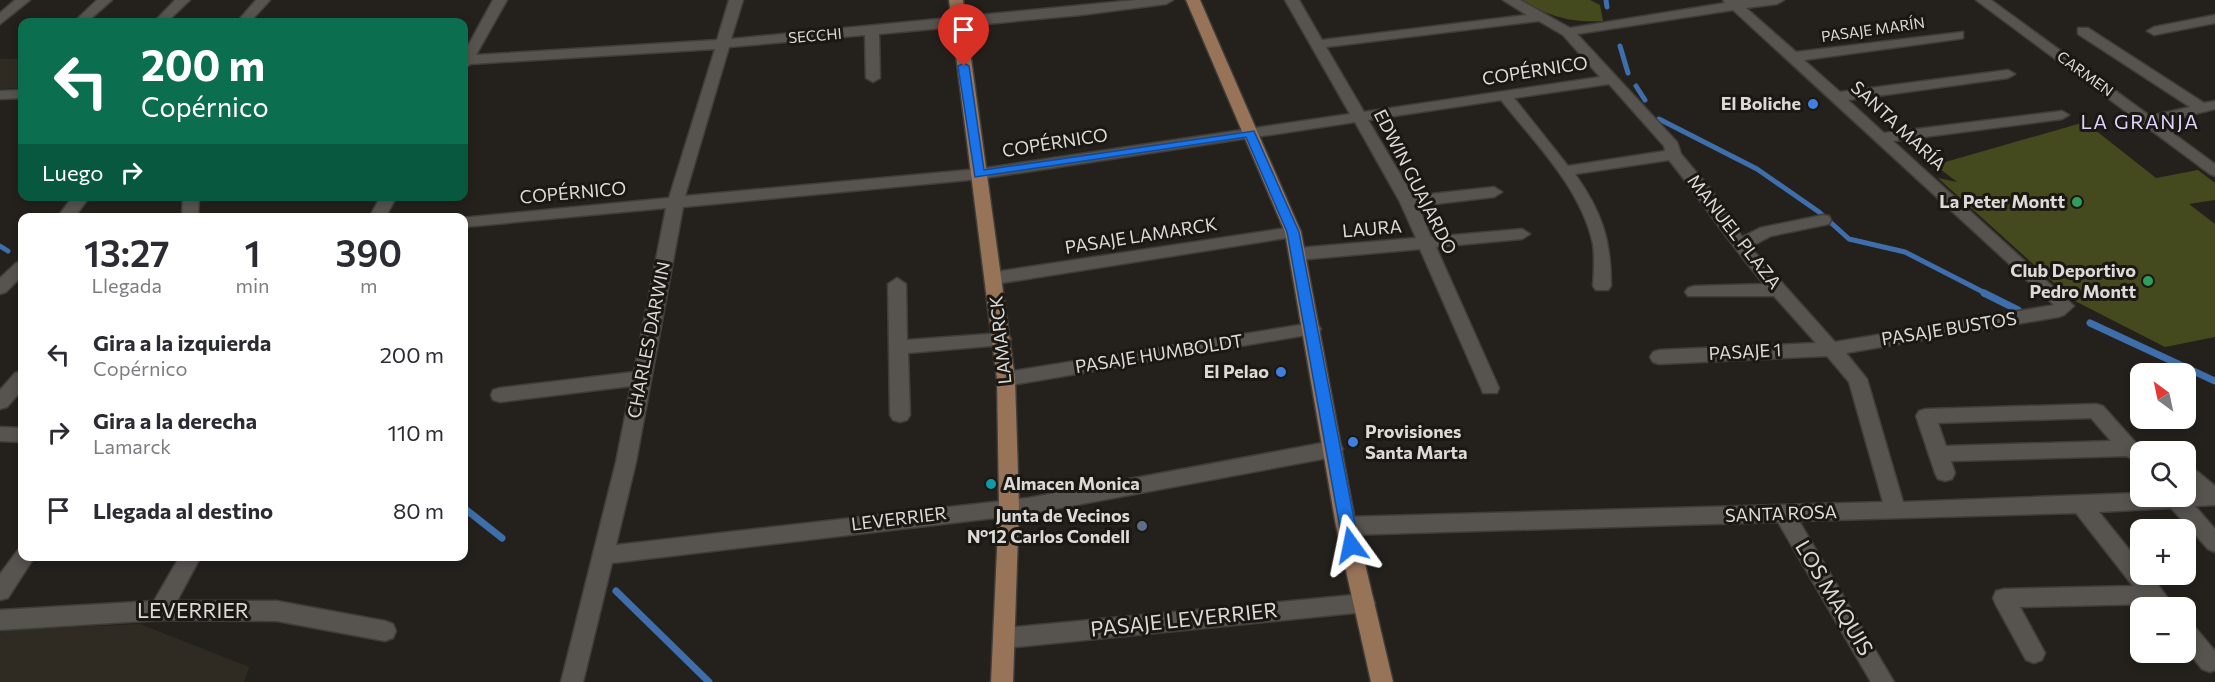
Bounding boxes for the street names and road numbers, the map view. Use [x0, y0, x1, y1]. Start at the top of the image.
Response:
street label: PASAJE MARÍN [1820, 12, 1926, 45]
street label: SECCHI [787, 24, 842, 46]
street label: CARMEN [2054, 47, 2117, 100]
street label: COPÉRNICO [1480, 51, 1589, 89]
street label: SANTA MARÍA [1847, 76, 1951, 175]
street label: EDWIN GUAJARDO [1370, 105, 1462, 258]
street label: COPÉRNICO [1000, 123, 1109, 161]
street label: MANUEL PLAZA [1683, 170, 1786, 293]
street label: COPÉRNICO [519, 176, 627, 208]
street label: PASAJE LAMARCK [1063, 212, 1218, 258]
street label: LAURA [1341, 214, 1403, 242]
street label: CHARLES DARWIN [622, 260, 674, 420]
street label: LAMARCK [984, 295, 1016, 385]
street label: PASAJE BUSTOS [1880, 306, 2018, 350]
street label: PASAJE HUMBOLDT [1073, 329, 1244, 377]
street label: PASAJE 1 [1708, 338, 1782, 364]
street label: SANTA ROSA [1725, 500, 1837, 526]
street label: LEVERRIER [850, 501, 948, 535]
street label: LOS MAQUIS [1791, 535, 1879, 659]
street label: PASAJE LEVERRIER [1089, 596, 1279, 641]
street label: LEVERRIER [137, 597, 249, 622]

